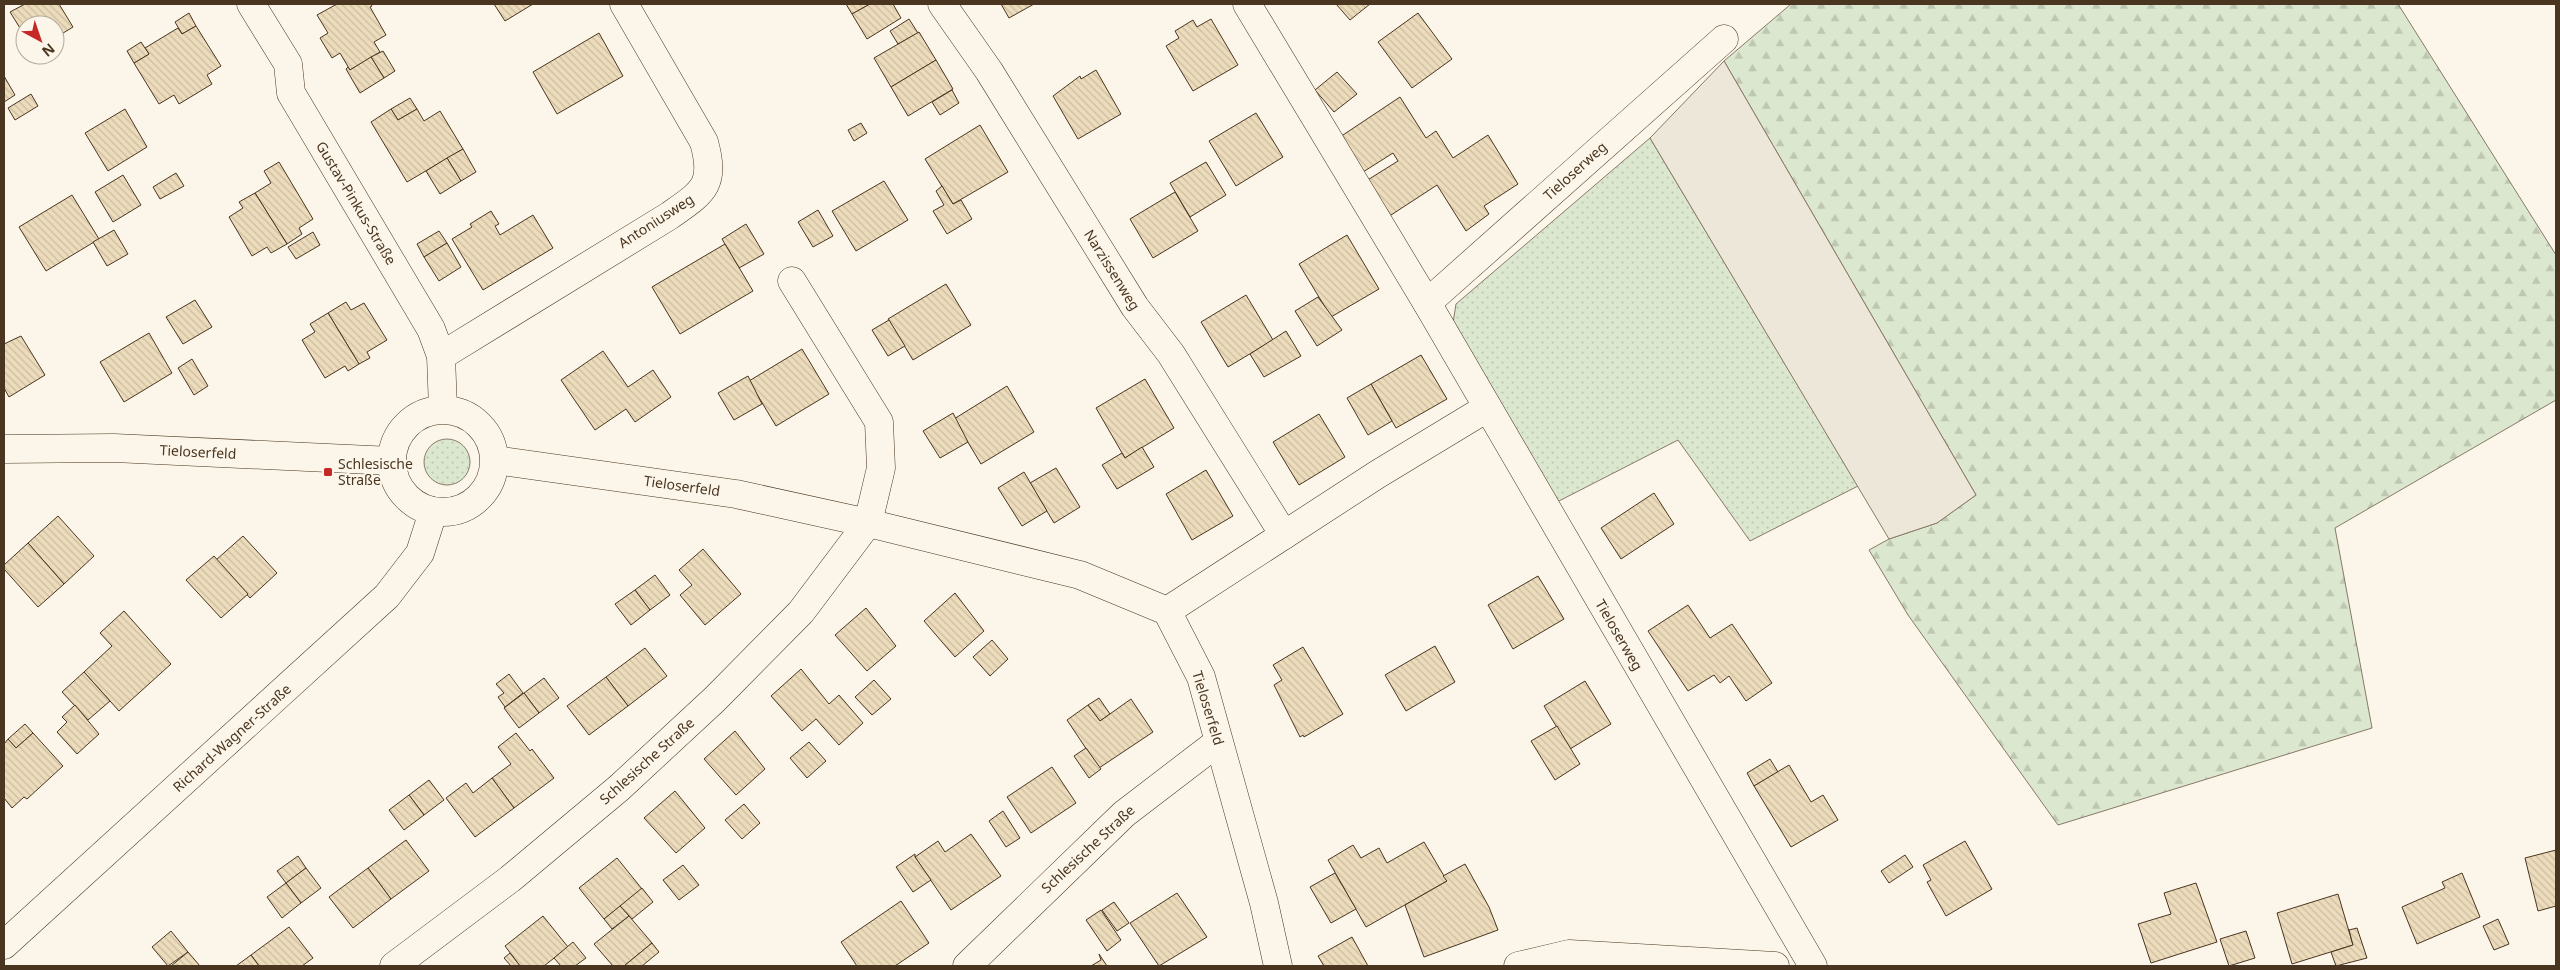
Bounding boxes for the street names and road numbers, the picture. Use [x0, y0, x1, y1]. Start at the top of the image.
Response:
street label: Gustav-Pinkus-Straße [312, 137, 401, 268]
street label: Tieloserweg [1539, 137, 1610, 204]
street label: Antoniusweg [614, 189, 697, 252]
street label: Narzissenweg [1080, 226, 1145, 314]
street label: Tieloserfeld [159, 440, 237, 463]
street label: Tieloserfeld [643, 471, 721, 500]
street label: Tieloserweg [1591, 596, 1647, 674]
street label: Tieloserfeld [1188, 668, 1229, 747]
street label: Richard-Wagner-Straße [168, 679, 295, 796]
street label: Schlesische Straße [595, 713, 698, 808]
street label: Schlesische Straße [1037, 800, 1139, 897]

